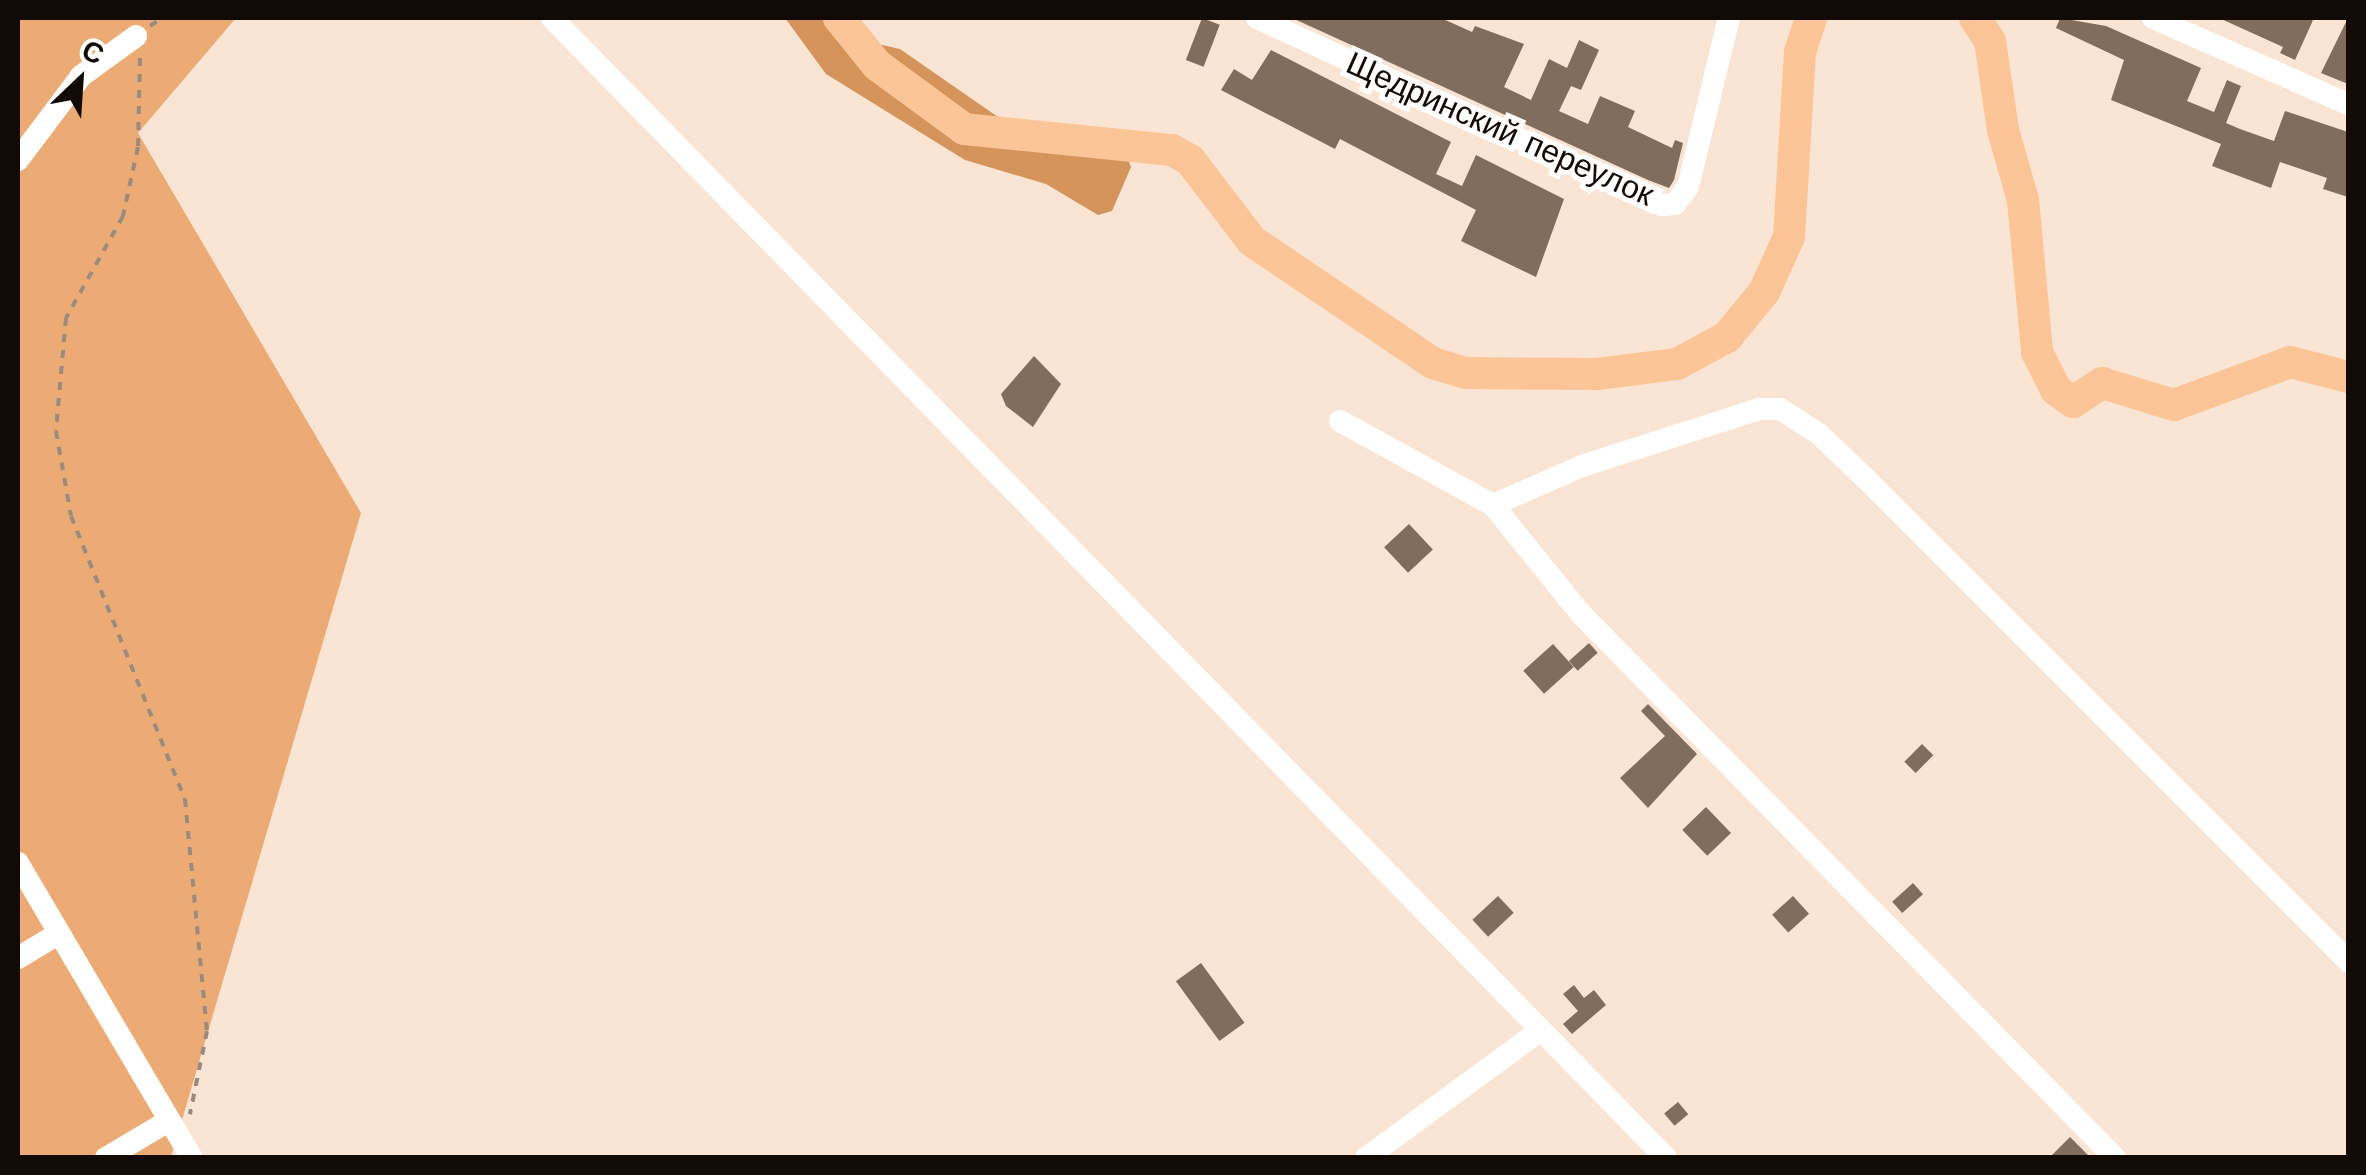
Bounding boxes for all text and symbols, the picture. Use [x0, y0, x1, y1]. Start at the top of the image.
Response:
north arrow [30, 30, 130, 130]
text: С [77, 33, 109, 72]
street label: Щедринский переулок [1340, 44, 1660, 214]

